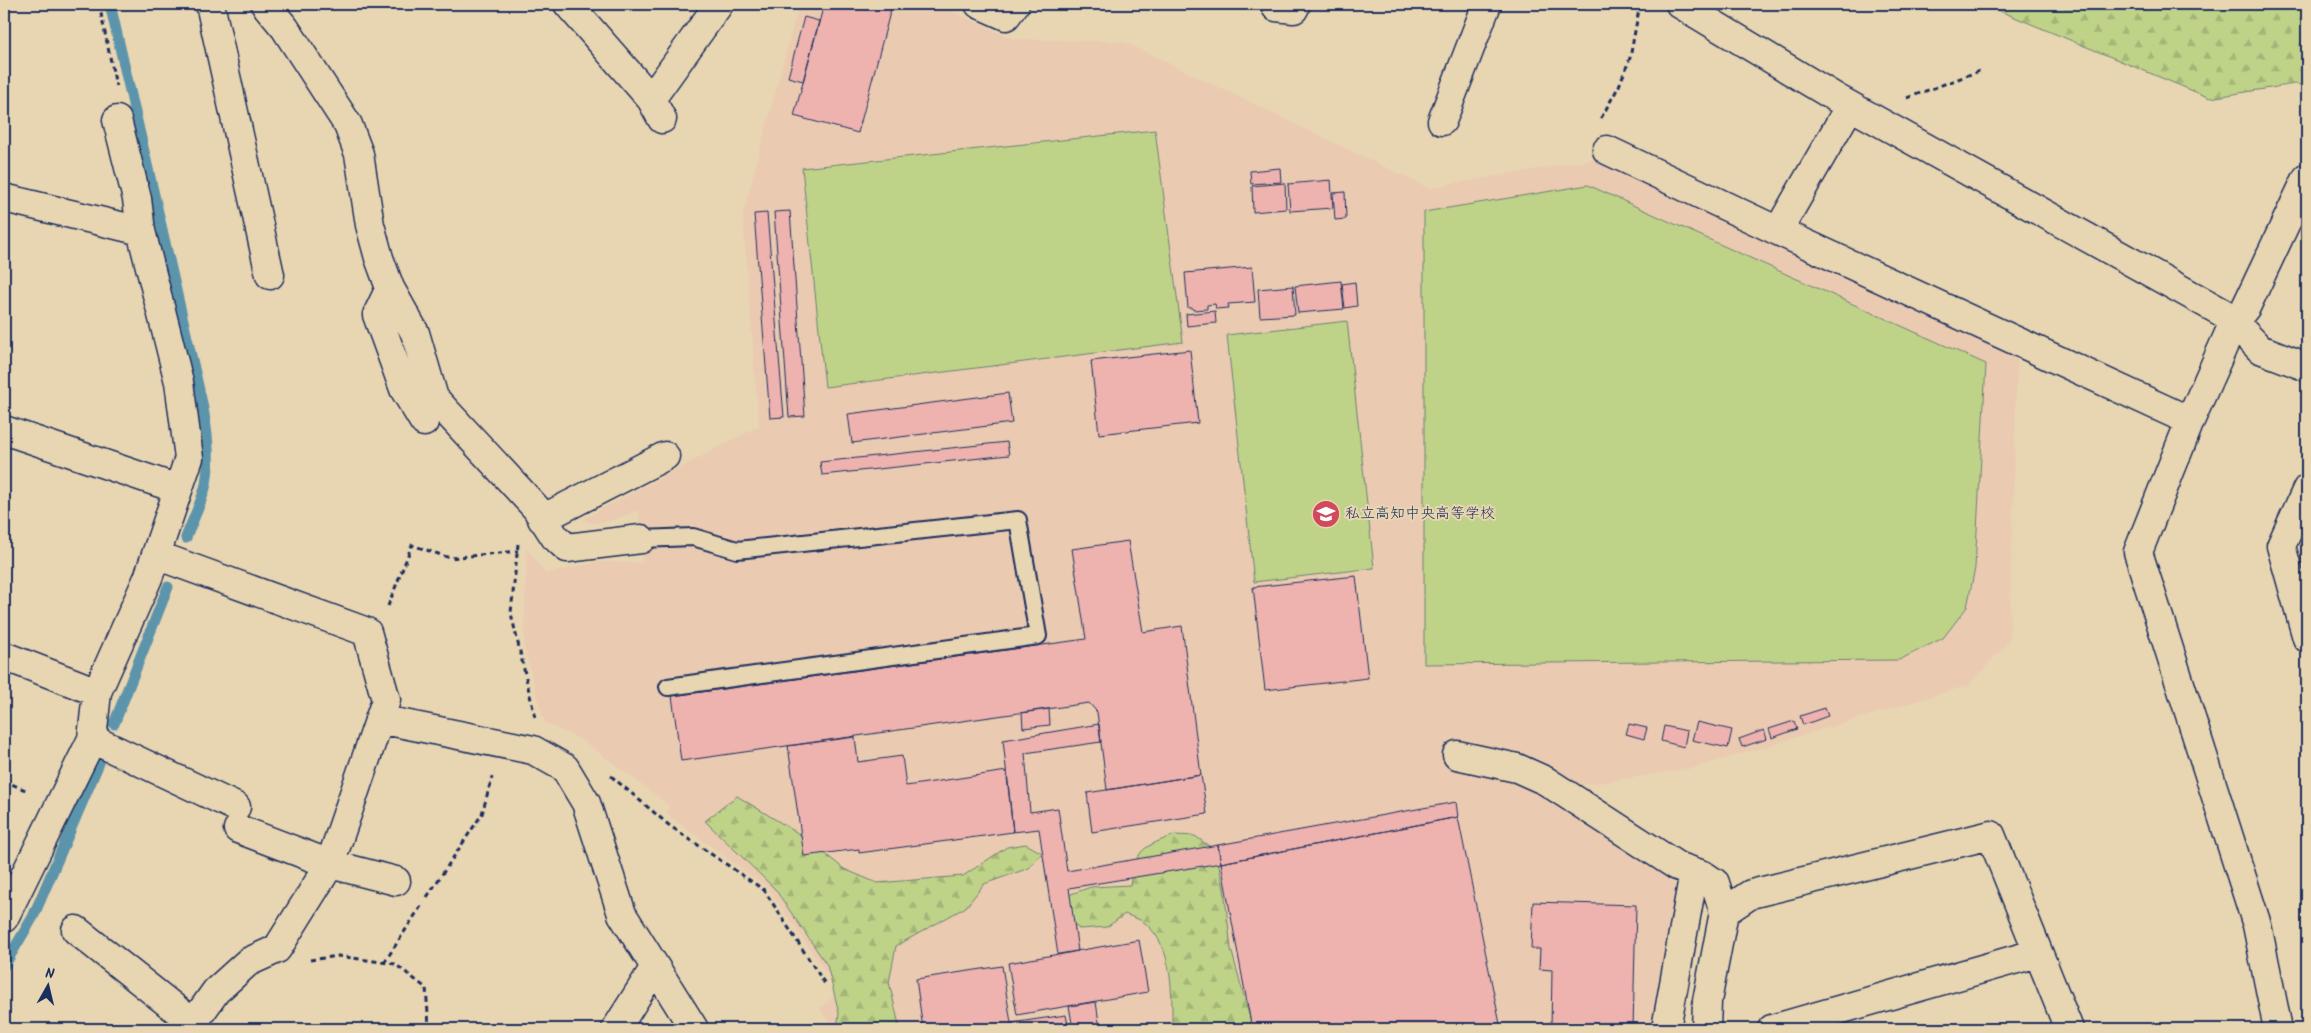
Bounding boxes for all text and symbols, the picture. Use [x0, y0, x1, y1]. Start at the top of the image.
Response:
school or university icon: 私立高知中央高等学校 [1311, 499, 1341, 529]
place label: 私立高知中央高等学校 [1345, 502, 1495, 526]
north arrow [22, 960, 72, 1010]
text: N [44, 963, 56, 986]

